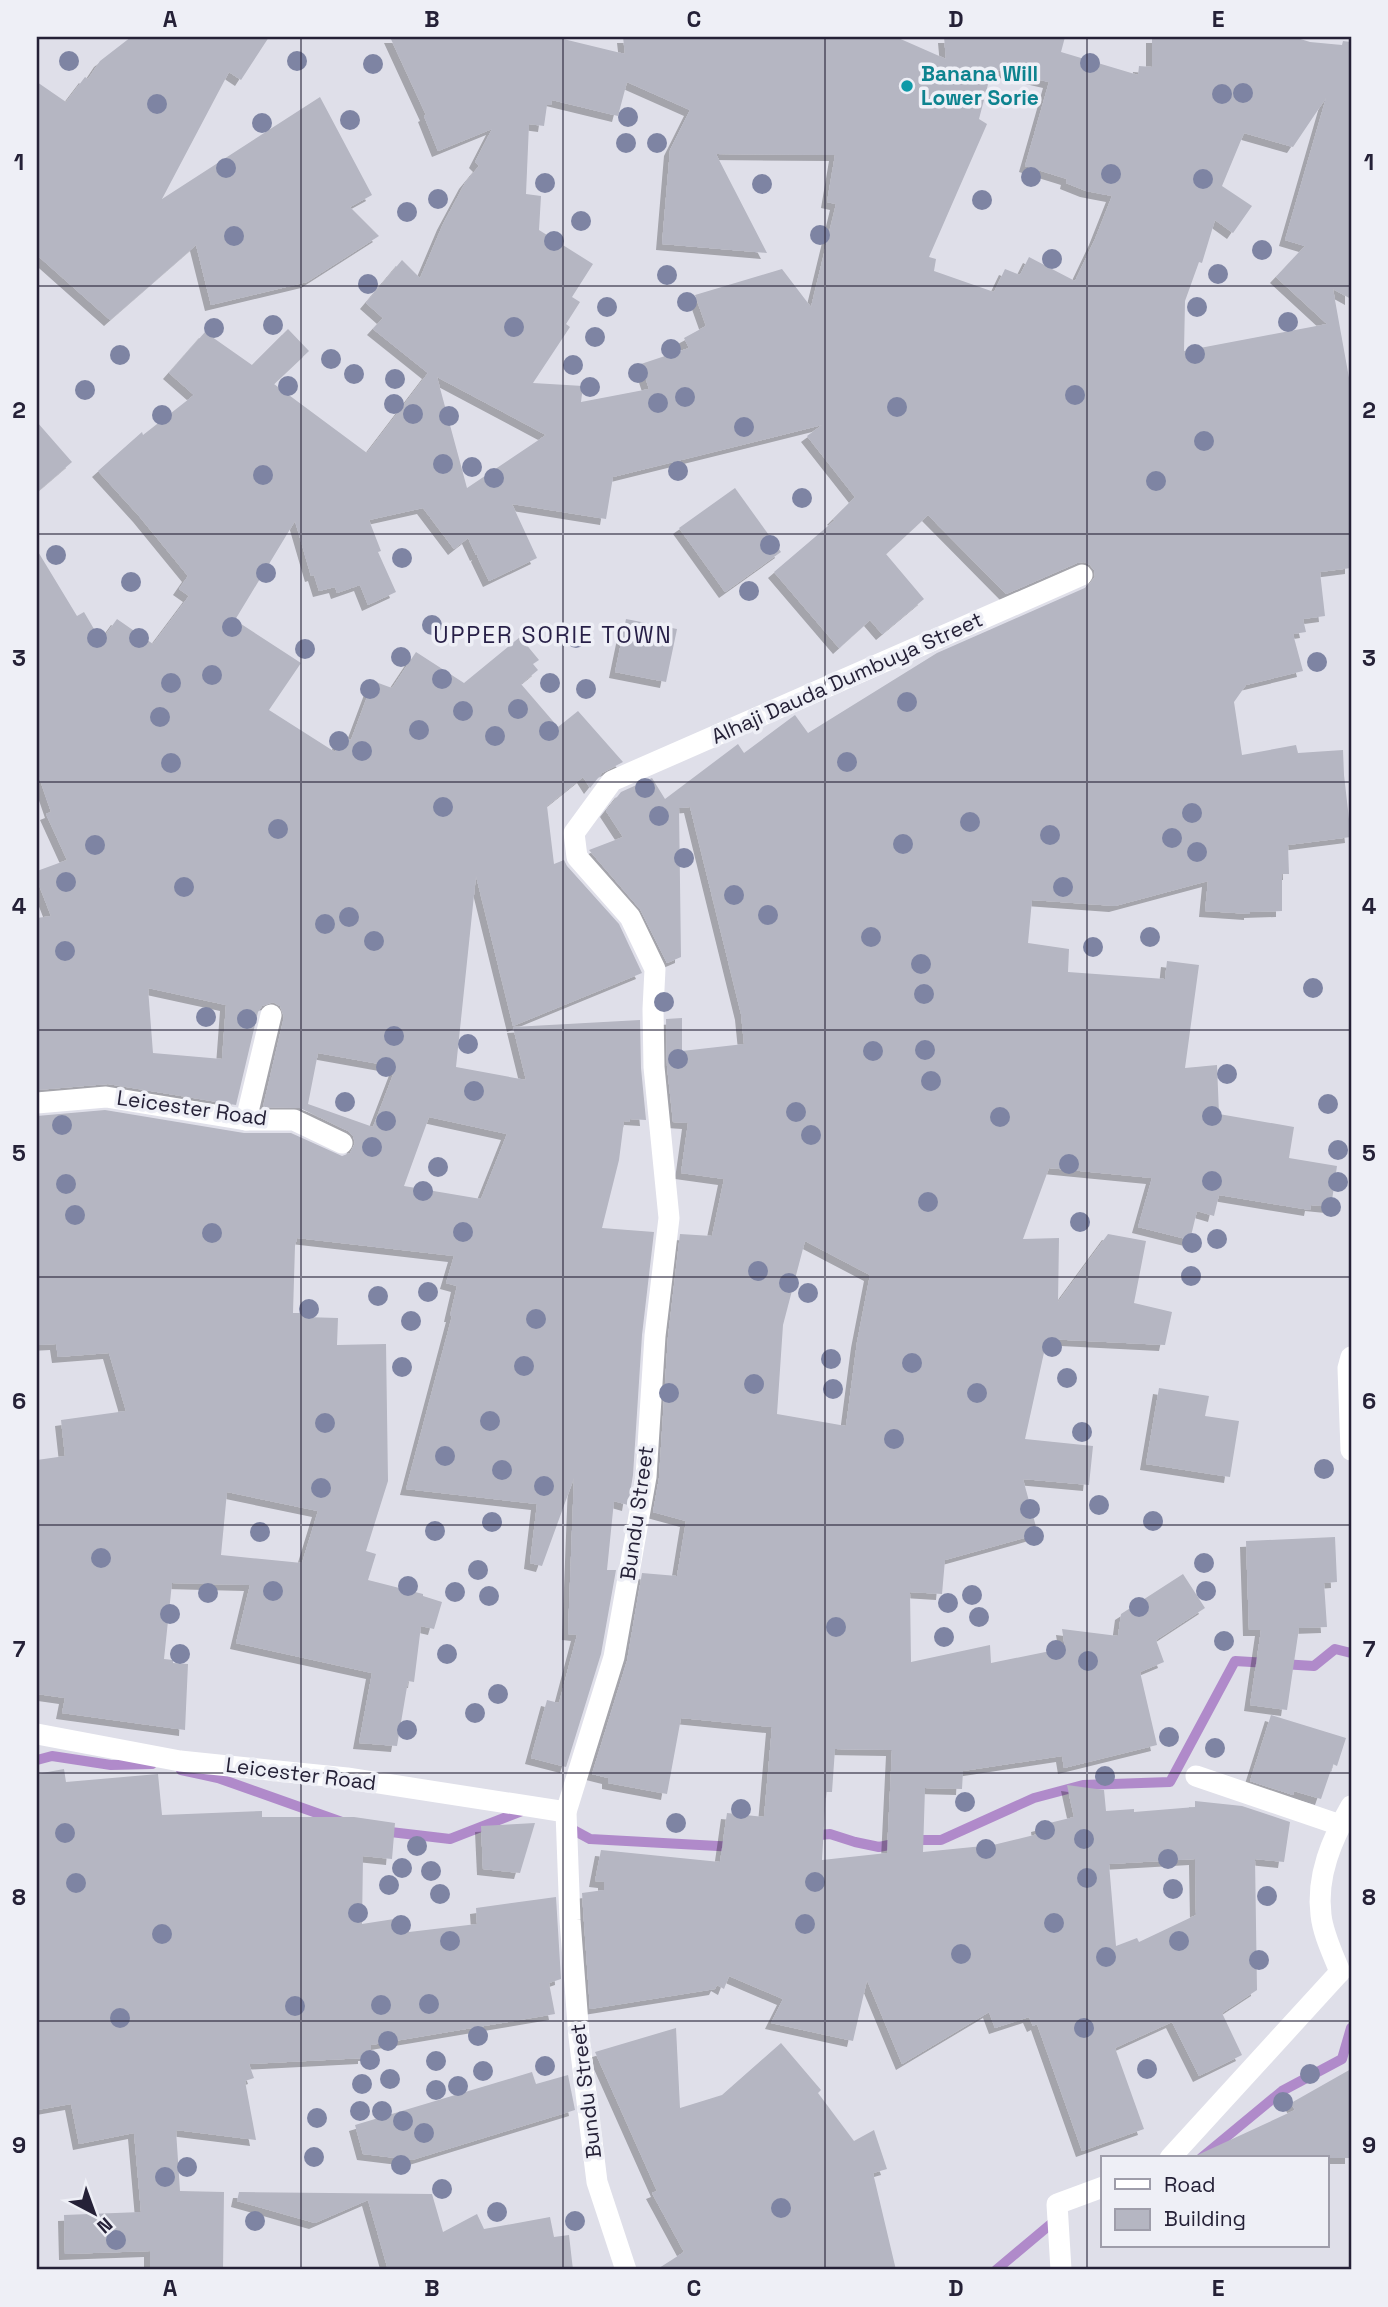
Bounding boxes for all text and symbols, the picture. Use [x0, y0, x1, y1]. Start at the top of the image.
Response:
text: A [163, 4, 178, 34]
text: B [424, 4, 440, 34]
text: C [687, 4, 701, 34]
text: D [948, 4, 964, 34]
text: E [1212, 4, 1224, 34]
place label: Banana Will Lower Sorie [921, 60, 1039, 111]
marker: Banana Will Lower Sorie [899, 78, 915, 94]
text: 1 [14, 147, 24, 177]
text: 1 [1364, 147, 1374, 177]
text: 2 [12, 395, 26, 425]
text: 2 [1362, 395, 1376, 425]
street label: Alhaji Dauda Dumbuya Street [707, 605, 987, 750]
district label: UPPER SORIE TOWN [433, 620, 673, 650]
text: 3 [12, 643, 26, 673]
text: 3 [1362, 643, 1376, 673]
text: 4 [12, 891, 27, 921]
text: 4 [1362, 891, 1377, 921]
street label: Leicester Road [115, 1084, 269, 1131]
text: 5 [12, 1138, 26, 1168]
text: 5 [1362, 1138, 1376, 1168]
text: 6 [12, 1386, 26, 1416]
text: 6 [1362, 1386, 1376, 1416]
street label: Bundu Street [614, 1444, 659, 1582]
text: 7 [13, 1634, 26, 1664]
text: 7 [1363, 1634, 1376, 1664]
street label: Leicester Road [224, 1751, 378, 1796]
text: 8 [12, 1882, 26, 1912]
text: 8 [1362, 1882, 1376, 1912]
street label: Bundu Street [564, 2022, 607, 2160]
text: 9 [12, 2130, 26, 2160]
text: 9 [1362, 2130, 1376, 2160]
legend [1101, 2156, 1328, 2248]
text: Road [1164, 2171, 1216, 2198]
north arrow [60, 2178, 130, 2248]
text: Building [1164, 2205, 1246, 2232]
text: N [92, 2212, 118, 2239]
text: A [163, 2273, 178, 2303]
text: B [424, 2273, 440, 2303]
text: C [687, 2273, 701, 2303]
text: D [948, 2273, 964, 2303]
text: E [1212, 2273, 1224, 2303]

